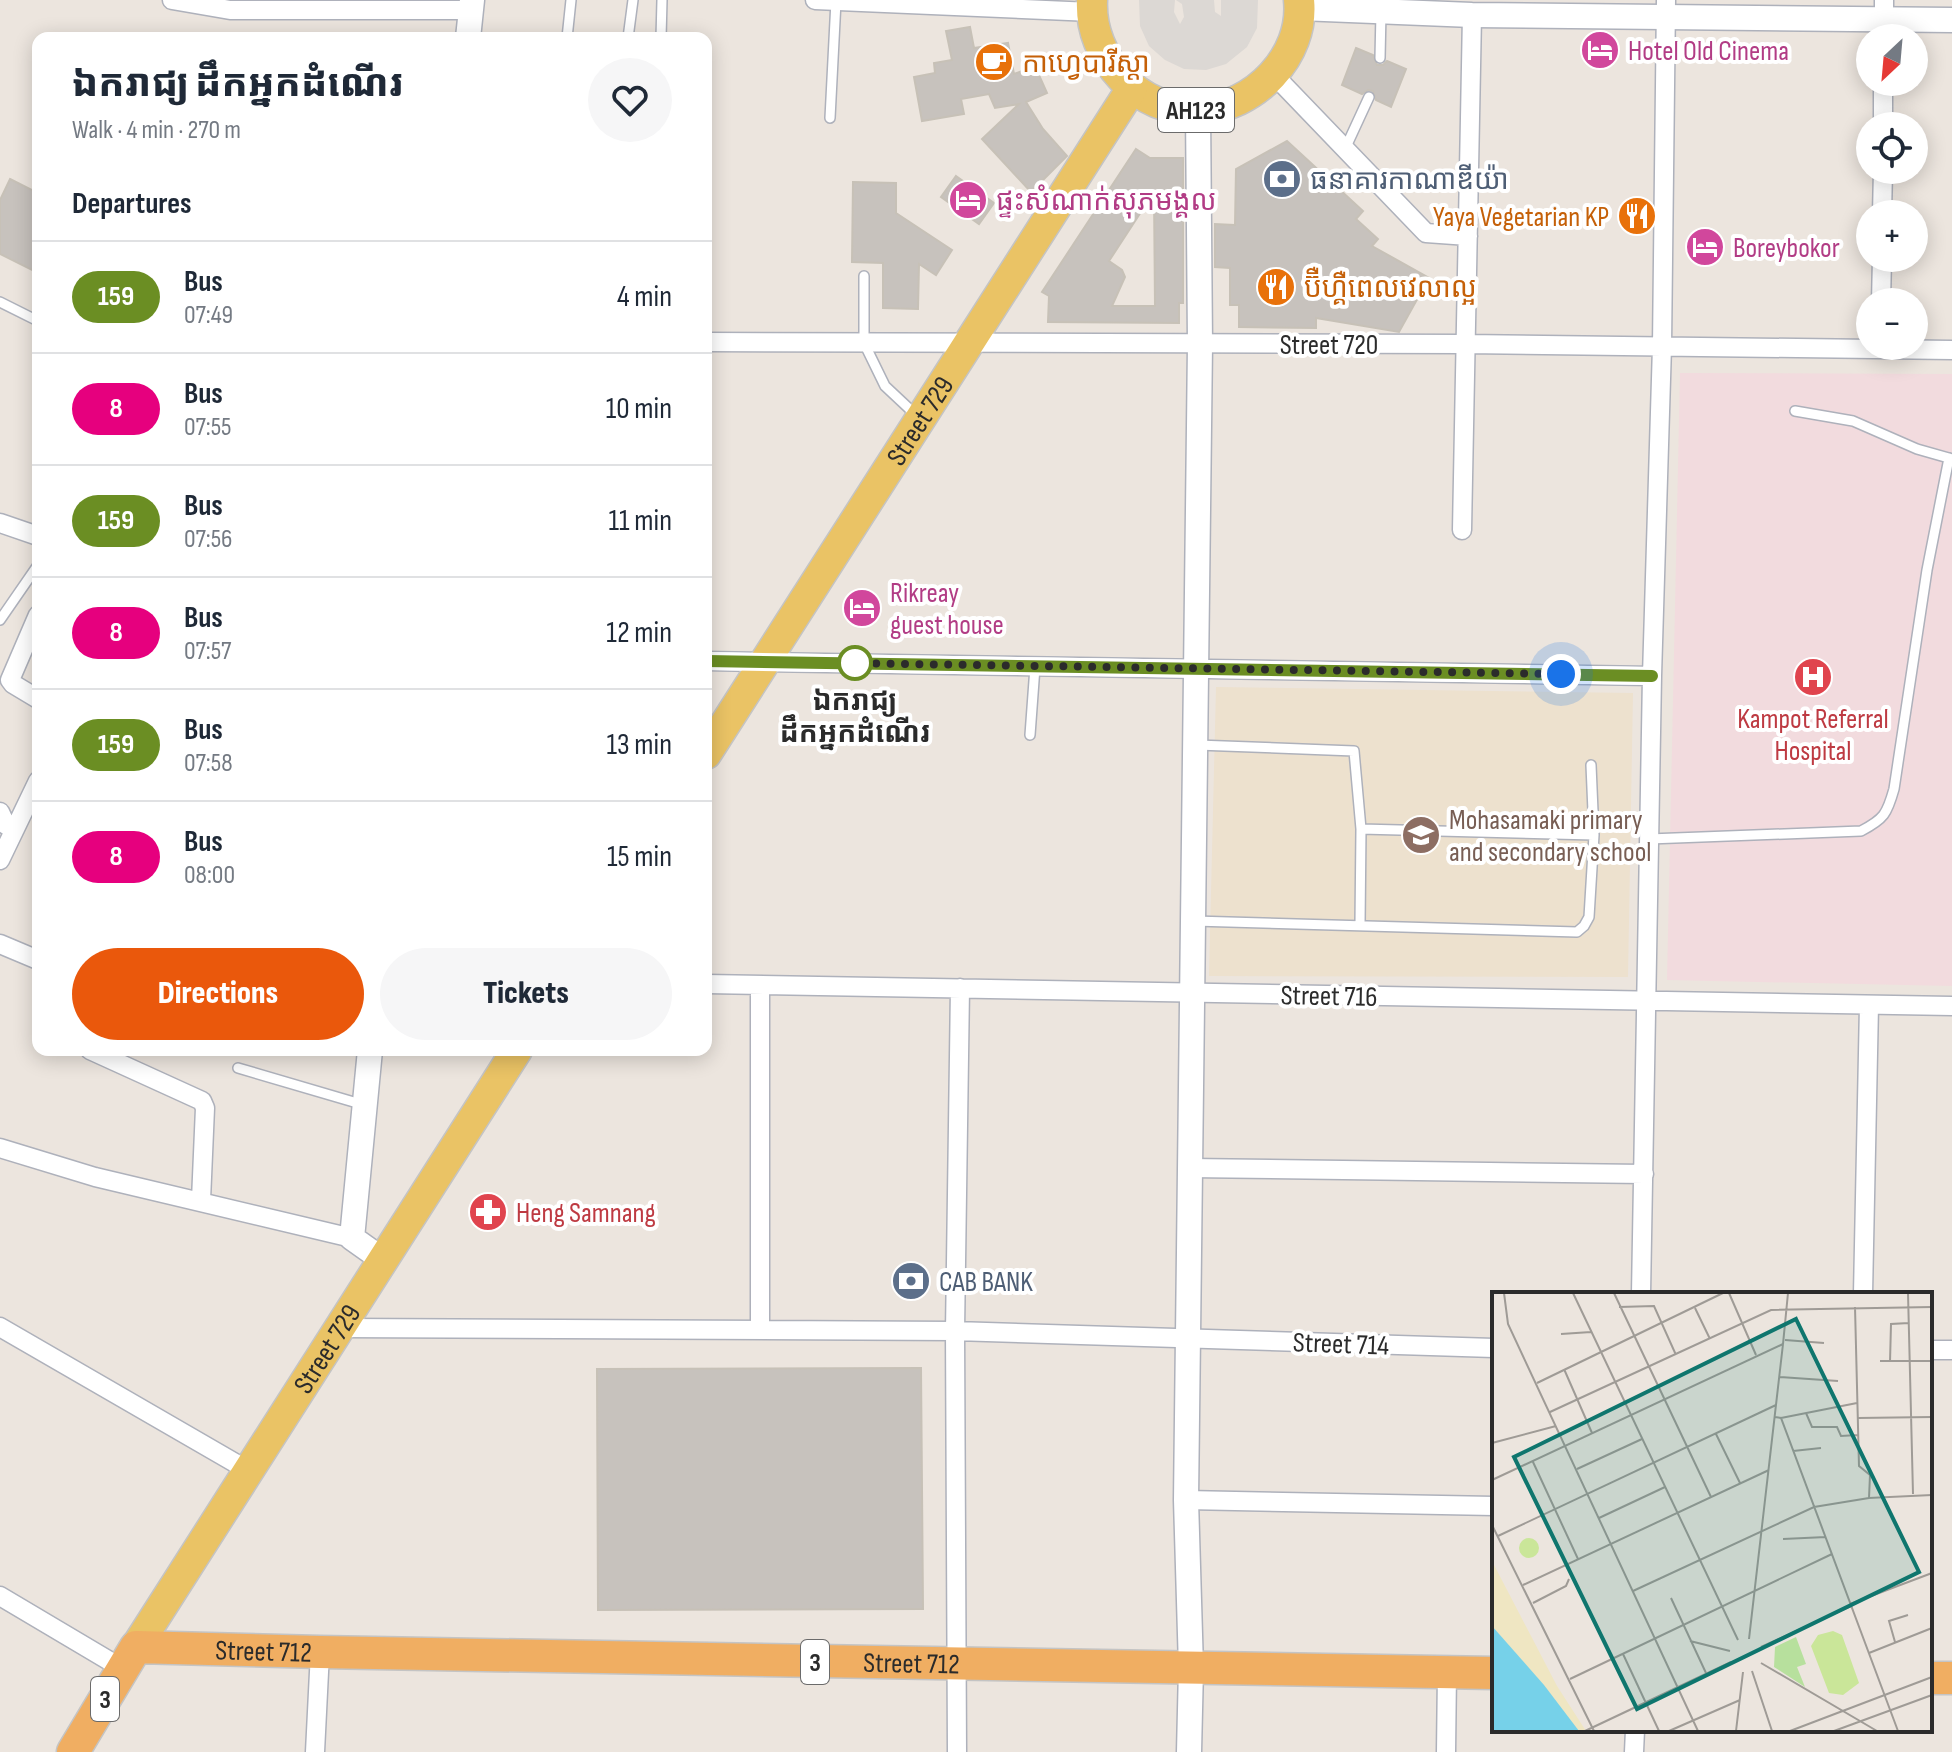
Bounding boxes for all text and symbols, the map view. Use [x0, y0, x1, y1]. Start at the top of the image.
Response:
north arrow [1856, 24, 1928, 96]
map controls [1856, 24, 1928, 360]
hotel icon: Hotel Old Cinema [1579, 29, 1621, 71]
place label: Hotel Old Cinema [1628, 35, 1789, 68]
cafe icon: កាហ្វេបារីស្តា [973, 41, 1015, 83]
place label: កាហ្វេបារីស្តា [1022, 47, 1150, 80]
button: heart [588, 58, 672, 142]
text: ឯករាជ្យ ដឹកអ្នកដំណើរ [72, 62, 403, 107]
road number: AH123 [1158, 88, 1234, 132]
button: locate [1856, 112, 1928, 184]
text: Walk · 4 min · 270 m [72, 115, 241, 146]
bank icon: ធនាគារកាណាឌីយ៉ា [1261, 158, 1303, 200]
place label: ធនាគារកាណាឌីយ៉ា [1310, 163, 1509, 197]
hotel icon: ផ្ទះសំណាក់សុភមង្គល [947, 179, 989, 221]
place label: ផ្ទះសំណាក់សុភមង្គល [996, 184, 1216, 219]
text: Departures [72, 186, 192, 222]
restaurant icon: Yaya Vegetarian KP [1616, 195, 1658, 237]
button: + [1856, 200, 1928, 272]
place label: Yaya Vegetarian KP [1433, 201, 1609, 234]
hotel icon: Boreybokor [1684, 226, 1726, 268]
place label: Boreybokor [1733, 232, 1840, 265]
text: Bus [184, 264, 223, 300]
restaurant icon: ប៊ឺហ្គឺពេលវេលាល្អ [1255, 266, 1297, 308]
place label: ប៊ឺហ្គឺពេលវេលាល្អ [1304, 266, 1477, 305]
text: 4 min [617, 279, 672, 315]
text: 159 [98, 280, 134, 313]
button: − [1856, 288, 1928, 360]
text: 07:49 [184, 300, 233, 331]
street label: Street 720 [1280, 329, 1378, 362]
street label: Street 729 [880, 371, 961, 472]
text: Bus [184, 376, 223, 412]
text: 10 min [606, 391, 672, 427]
text: 8 [109, 392, 123, 425]
text: 07:55 [184, 412, 232, 443]
text: Bus [184, 488, 223, 524]
text: 11 min [609, 503, 672, 539]
text: 159 [98, 504, 134, 537]
text: 07:56 [184, 524, 233, 555]
place label: Rikreay guest house [890, 577, 1004, 642]
hotel icon: Rikreay guest house [841, 587, 883, 629]
text: Bus [184, 600, 223, 636]
text: 12 min [606, 615, 672, 651]
text: 8 [109, 616, 123, 649]
text: 07:57 [184, 636, 231, 667]
marker: ឯករាជ្យ ដឹកអ្នកដំណើរ [838, 646, 872, 680]
your location [1541, 654, 1581, 694]
hospital icon: Kampot Referral Hospital [1792, 656, 1834, 698]
place label: ឯករាជ្យ ដឹកអ្នកដំណើរ [780, 685, 930, 751]
place label: Kampot Referral Hospital [1737, 703, 1889, 768]
text: Bus [184, 712, 223, 748]
text: 13 min [606, 727, 672, 763]
text: 159 [98, 728, 134, 761]
text: 07:58 [184, 748, 233, 779]
place label: Mohasamaki primary and secondary school [1449, 804, 1652, 869]
school or university icon: Mohasamaki primary and secondary school [1400, 814, 1442, 856]
text: Bus [184, 824, 223, 860]
text: 15 min [607, 839, 672, 875]
text: 8 [109, 840, 123, 873]
text: 08:00 [184, 860, 235, 891]
button: Directions [72, 948, 364, 1040]
button: Tickets [380, 948, 672, 1040]
street label: Street 716 [1280, 979, 1378, 1014]
pharmacy icon: Heng Samnang [467, 1191, 509, 1233]
place label: Heng Samnang [516, 1197, 656, 1230]
bank icon: CAB BANK [890, 1260, 932, 1302]
place label: CAB BANK [939, 1266, 1033, 1299]
inset map [1492, 1292, 1932, 1732]
street label: Street 729 [287, 1299, 368, 1400]
street label: Street 714 [1292, 1326, 1390, 1363]
street label: Street 712 [215, 1634, 312, 1670]
road number: 3 [801, 1640, 829, 1684]
street label: Street 712 [863, 1647, 960, 1681]
road number: 3 [91, 1677, 119, 1721]

